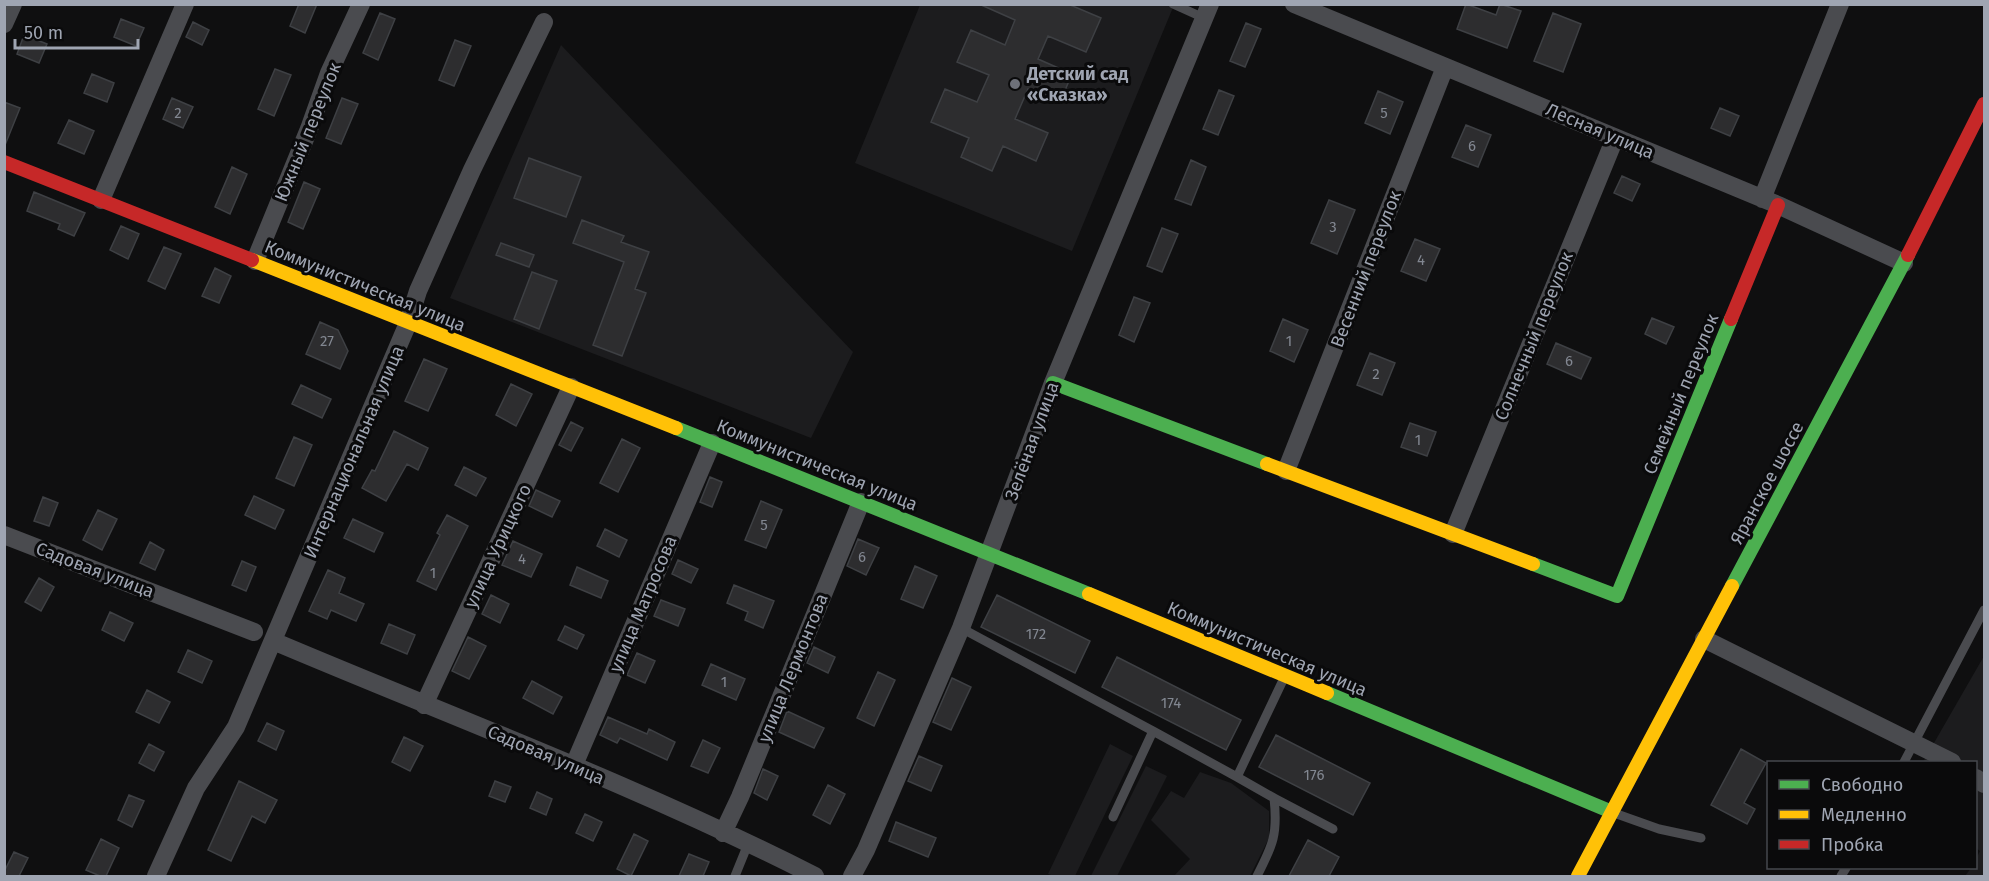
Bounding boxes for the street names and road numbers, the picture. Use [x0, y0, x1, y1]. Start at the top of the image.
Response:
street label: Южный переулок [270, 59, 346, 205]
street label: Лесная улица [1543, 98, 1657, 164]
street label: Весенний переулок [1326, 187, 1406, 351]
street label: Коммунистическая улица [261, 236, 469, 336]
street label: Солнечный переулок [1490, 248, 1578, 424]
street label: Семейный переулок [1639, 310, 1724, 478]
street label: Интернациональная улица [299, 342, 409, 562]
street label: Зелёная улица [1000, 379, 1064, 503]
street label: Коммунистическая улица [713, 415, 921, 515]
street label: Яранское шоссе [1725, 418, 1809, 548]
street label: улица Урицкого [460, 481, 536, 611]
street label: улица Матросова [604, 532, 682, 676]
street label: Садовая улица [33, 537, 157, 603]
street label: улица Лермонтова [753, 590, 833, 746]
street label: Коммунистическая улица [1164, 597, 1370, 701]
street label: Садовая улица [484, 720, 608, 790]

